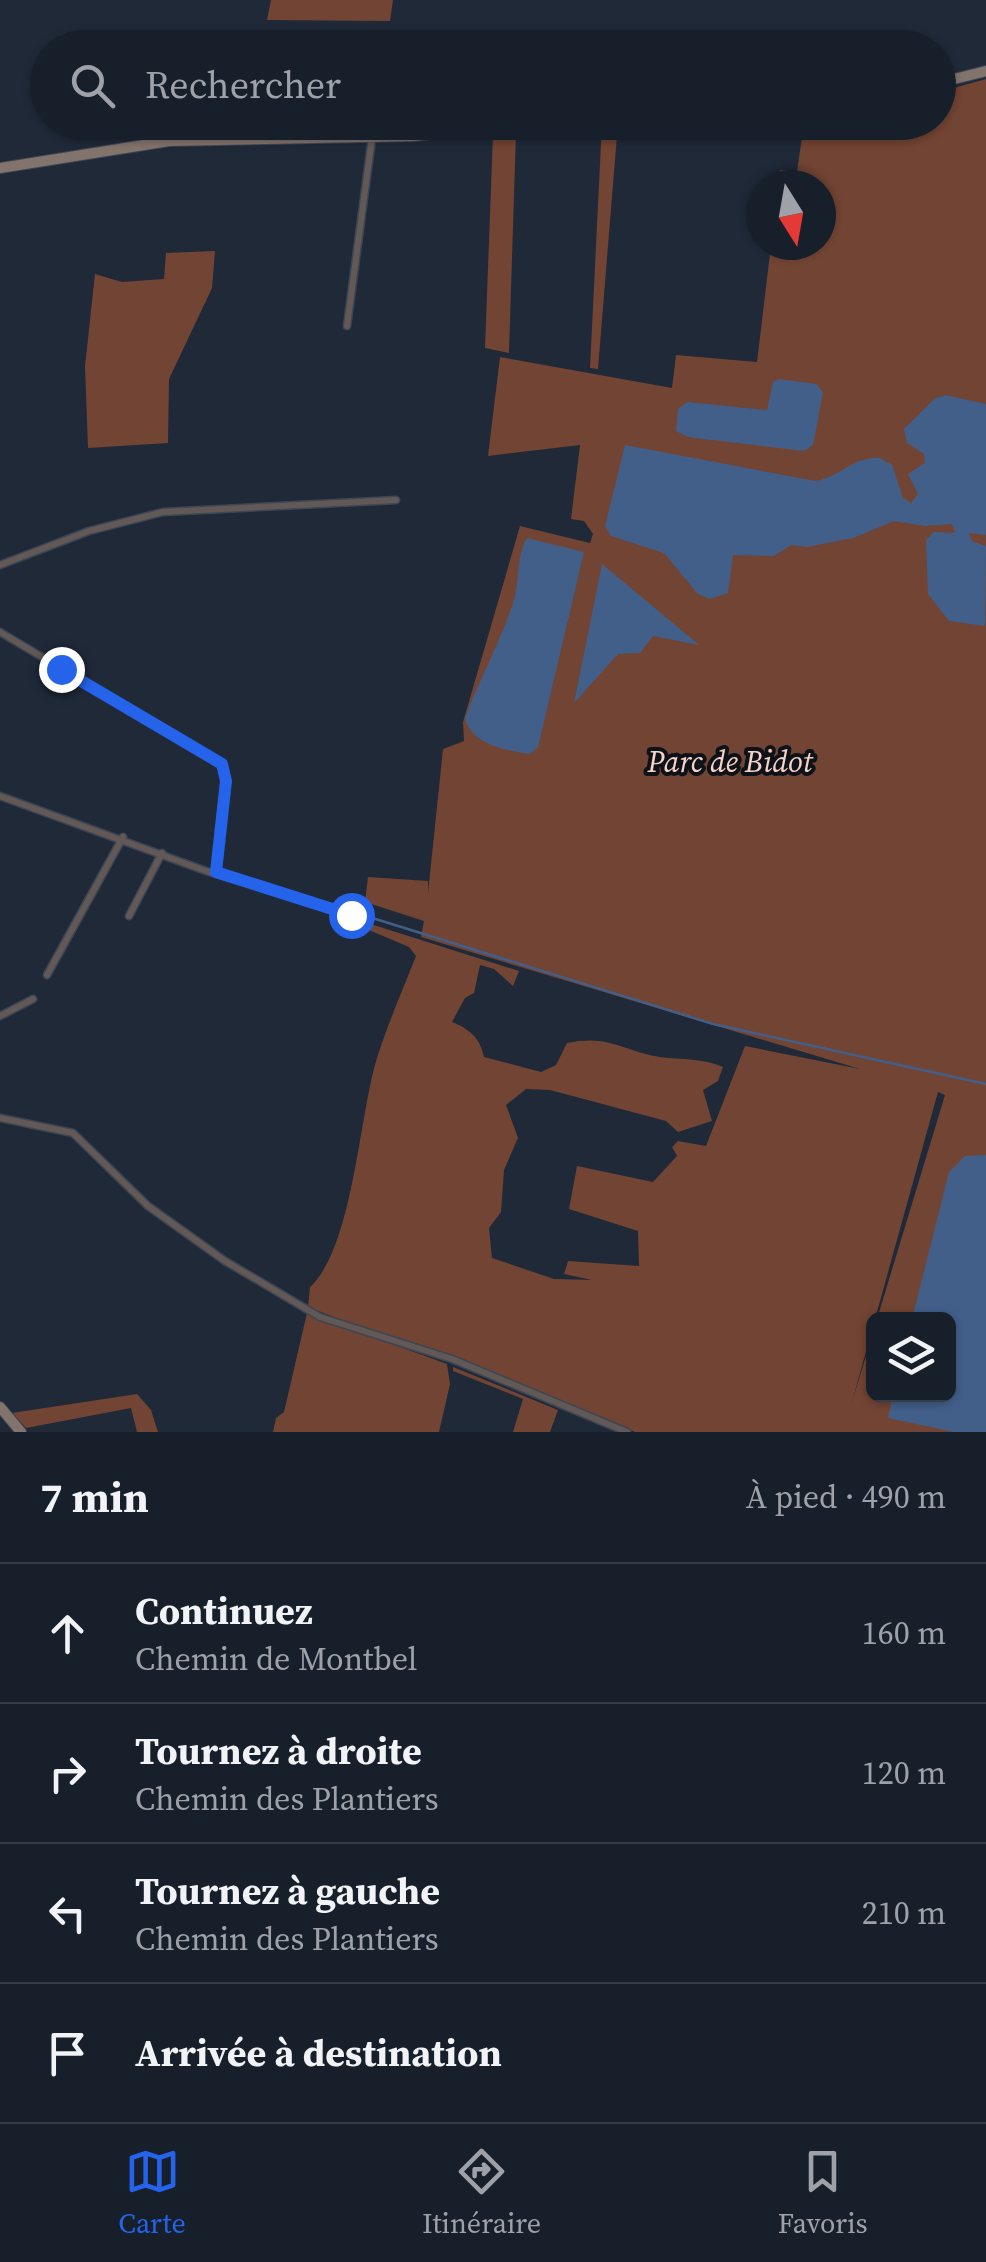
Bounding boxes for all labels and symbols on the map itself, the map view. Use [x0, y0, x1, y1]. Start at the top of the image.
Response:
north arrow [746, 170, 836, 260]
route end [39, 647, 85, 693]
park label: Parc de Bidot [646, 741, 814, 782]
route start [329, 893, 375, 939]

